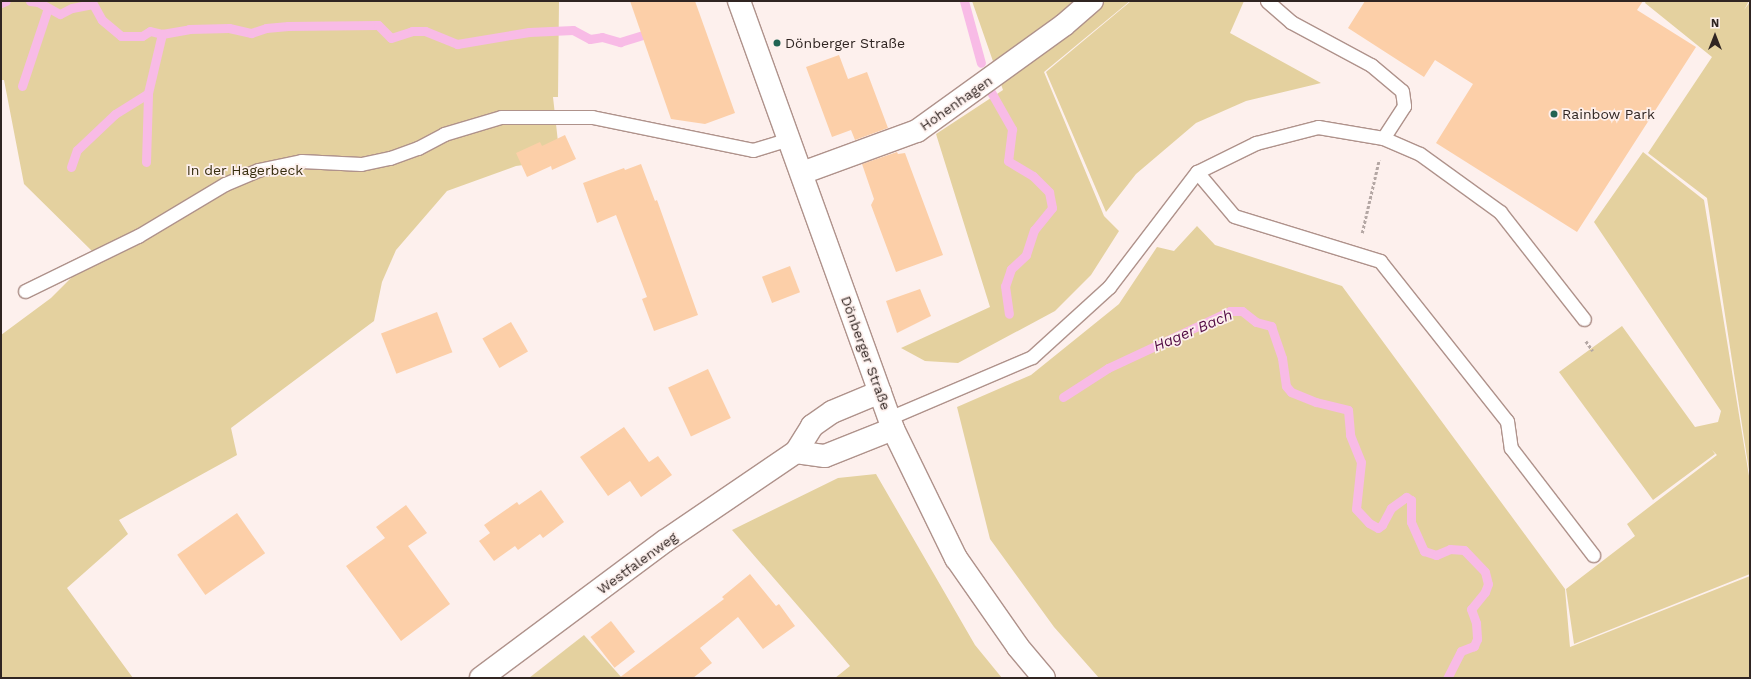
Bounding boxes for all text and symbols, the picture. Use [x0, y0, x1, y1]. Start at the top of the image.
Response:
north arrow [1695, 16, 1735, 56]
text: N [1711, 17, 1719, 30]
place label: Dönberger Straße [785, 35, 905, 51]
marker: Dönberger Straße [772, 38, 782, 48]
street label: Hohenhagen [916, 72, 996, 134]
place label: Rainbow Park [1562, 106, 1655, 122]
marker: Rainbow Park [1549, 109, 1559, 119]
park label: In der Hagerbeck [187, 162, 303, 178]
street label: Dönberger Straße [838, 294, 894, 412]
water label: Hager Bach [1151, 306, 1235, 356]
street label: Westfalenweg [594, 528, 680, 598]

